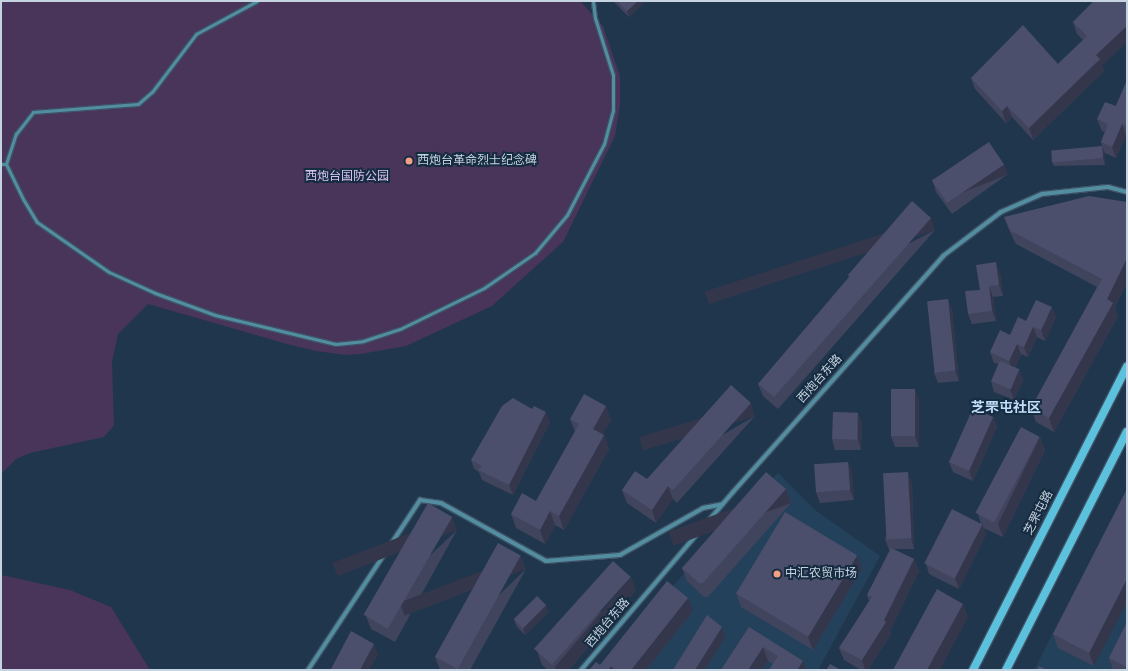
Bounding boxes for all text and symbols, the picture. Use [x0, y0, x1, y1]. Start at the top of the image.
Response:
place label: 西炮台革命烈士纪念碑 [417, 154, 537, 168]
marker: 西炮台革命烈士纪念碑 [404, 156, 414, 166]
park label: 西炮台国防公园 [305, 170, 389, 184]
street label: 西炮台东路 [795, 352, 845, 406]
district label: 芝罘屯社区 [971, 400, 1041, 416]
street label: 芝罘屯路 [1022, 488, 1056, 538]
place label: 中汇农贸市场 [785, 567, 857, 581]
marker: 中汇农贸市场 [772, 569, 782, 579]
street label: 西炮台东路 [583, 595, 633, 651]

